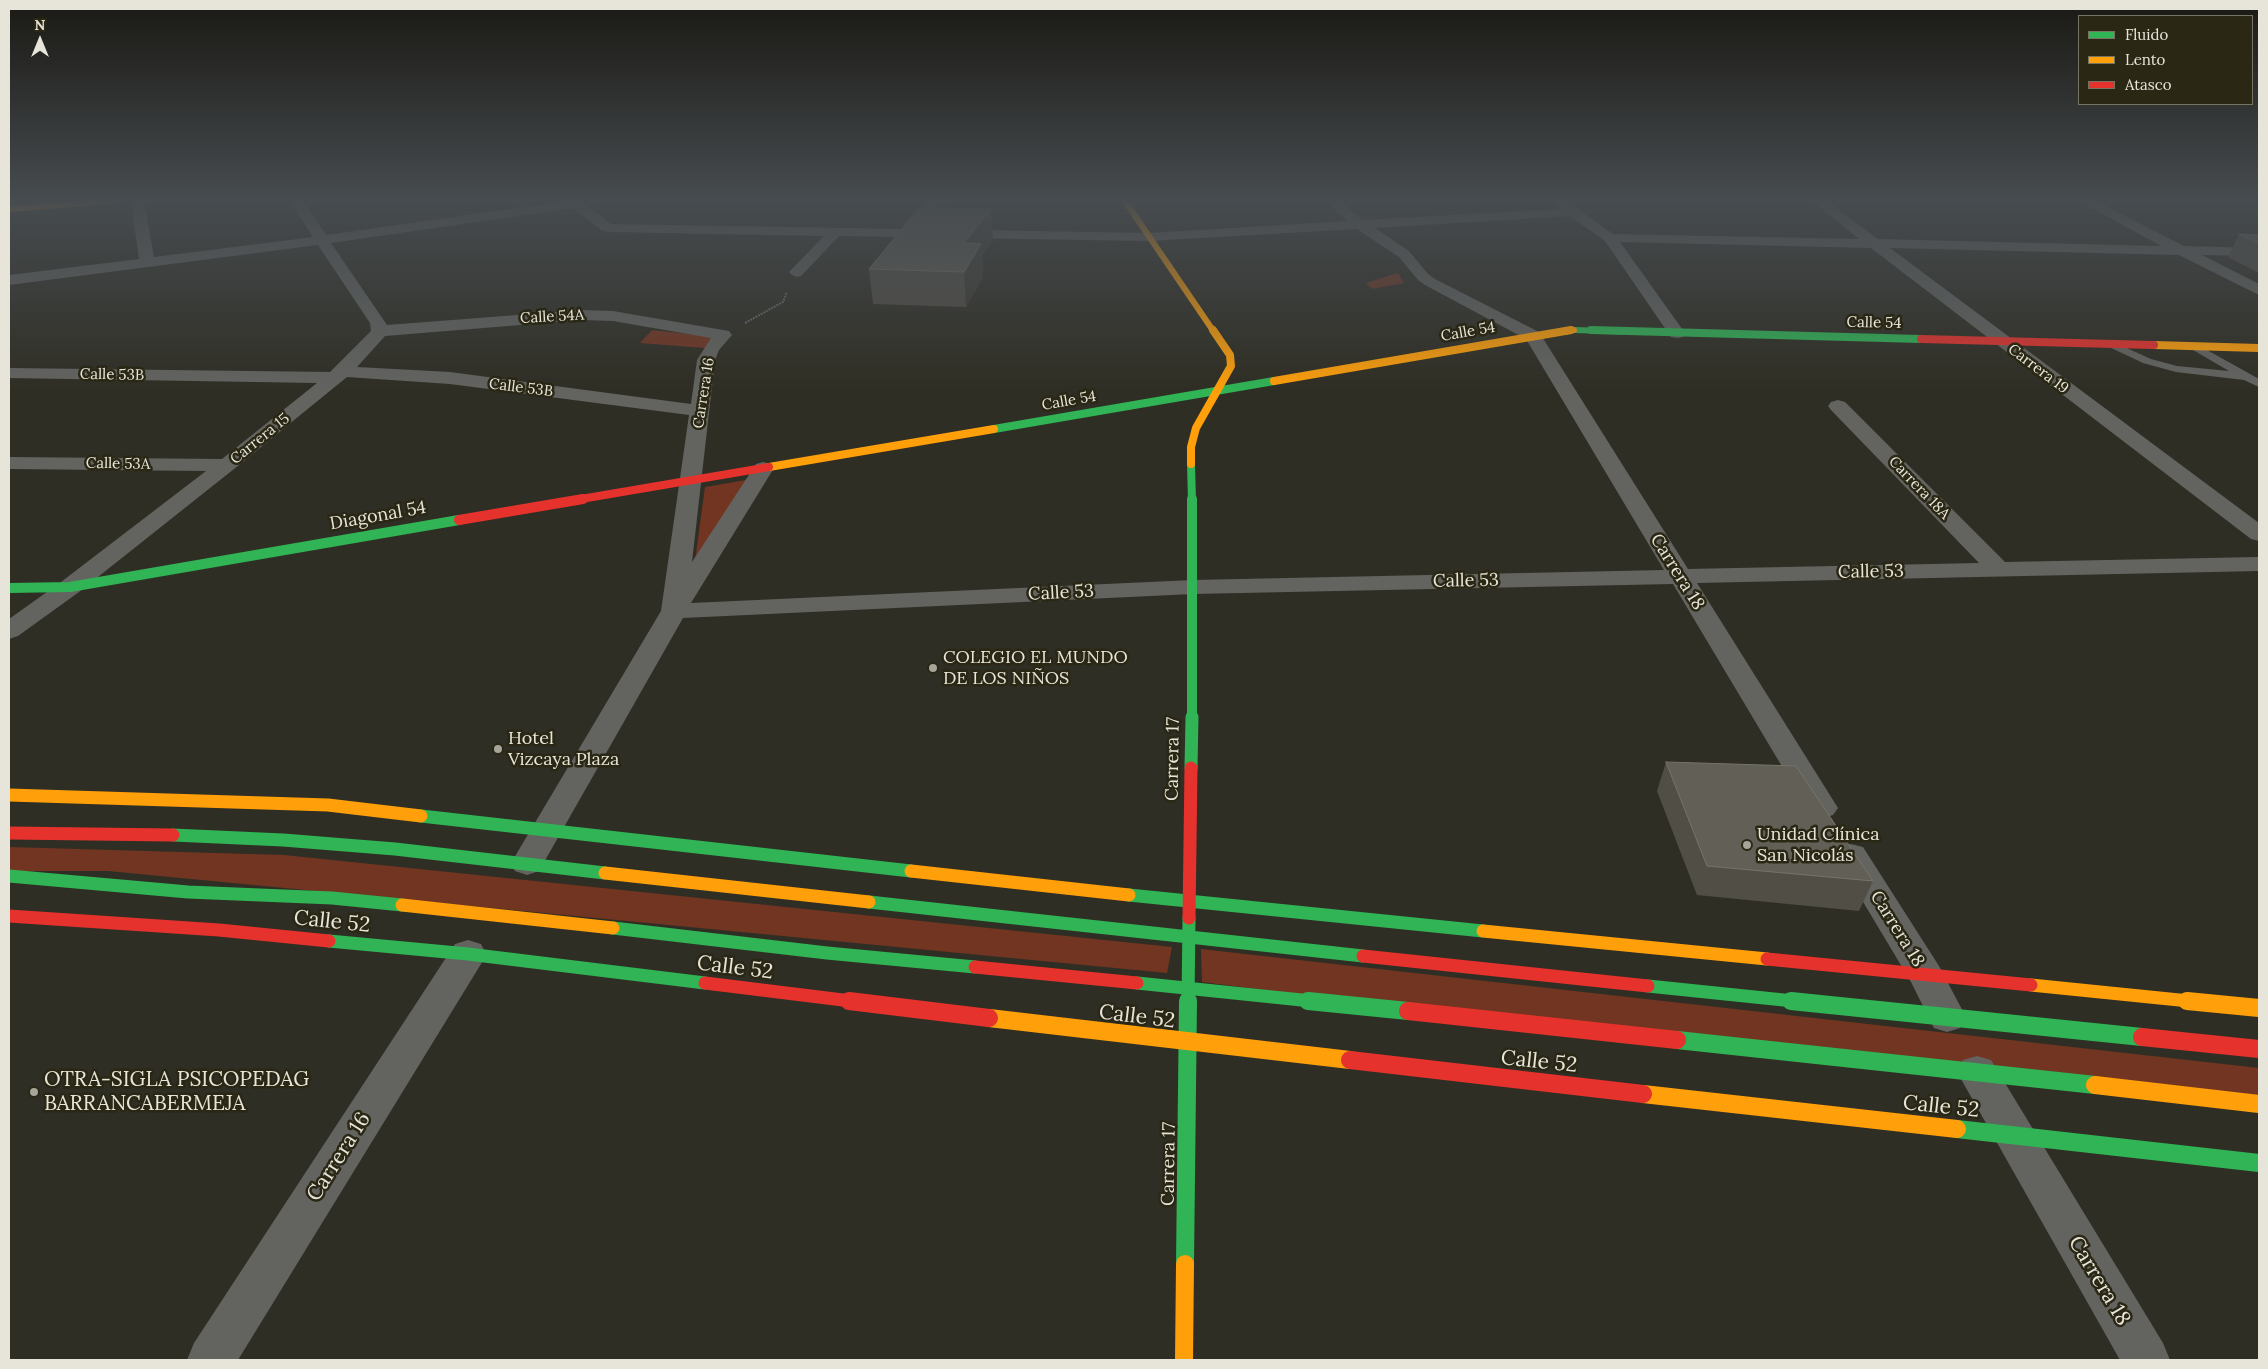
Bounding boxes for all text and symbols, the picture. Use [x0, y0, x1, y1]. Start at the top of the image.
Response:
north arrow [15, 15, 65, 65]
legend [2078, 15, 2253, 105]
text: N [35, 16, 45, 34]
text: Fluido [2125, 25, 2168, 44]
text: Lento [2125, 50, 2165, 69]
text: Atasco [2125, 75, 2171, 94]
street label: Calle 54A [519, 306, 585, 328]
street label: Calle 54 [1846, 314, 1902, 332]
street label: Calle 54 [1439, 318, 1497, 346]
street label: Carrera 19 [2004, 340, 2072, 398]
street label: Carrera 16 [690, 356, 718, 430]
street label: Calle 53B [80, 365, 144, 385]
street label: Calle 53B [488, 375, 554, 401]
street label: Calle 54 [1040, 387, 1098, 415]
street label: Carrera 15 [227, 410, 293, 468]
street label: Carrera 18A [1885, 453, 1953, 523]
street label: Calle 53A [86, 454, 150, 474]
street label: Diagonal 54 [328, 497, 428, 535]
street label: Carrera 18 [1645, 530, 1709, 614]
street label: Calle 53 [1838, 561, 1904, 583]
street label: Calle 53 [1433, 570, 1499, 592]
street label: Calle 53 [1027, 580, 1095, 606]
place label: COLEGIO EL MUNDO DE LOS NIÑOS [943, 647, 1128, 690]
marker: COLEGIO EL MUNDO DE LOS NIÑOS [927, 662, 939, 674]
street label: Carrera 17 [1161, 717, 1185, 801]
place label: Hotel Vizcaya Plaza [508, 728, 619, 771]
marker: Hotel Vizcaya Plaza [492, 743, 504, 755]
place label: Unidad Clínica San Nicolás [1757, 824, 1879, 866]
marker: Unidad Clínica San Nicolás [1741, 839, 1753, 851]
street label: Carrera 18 [1865, 887, 1929, 971]
street label: Calle 52 [293, 905, 371, 939]
street label: Calle 52 [695, 951, 775, 985]
street label: Calle 52 [1097, 1000, 1177, 1034]
street label: Calle 52 [1500, 1045, 1578, 1079]
place label: OTRA-SIGLA PSICOPEDAG BARRANCABERMEJA [44, 1067, 309, 1117]
marker: OTRA-SIGLA PSICOPEDAG BARRANCABERMEJA [28, 1086, 40, 1098]
street label: Calle 52 [1902, 1090, 1980, 1124]
street label: Carrera 16 [302, 1108, 376, 1206]
street label: Carrera 17 [1157, 1122, 1181, 1206]
street label: Carrera 18 [2063, 1232, 2135, 1330]

